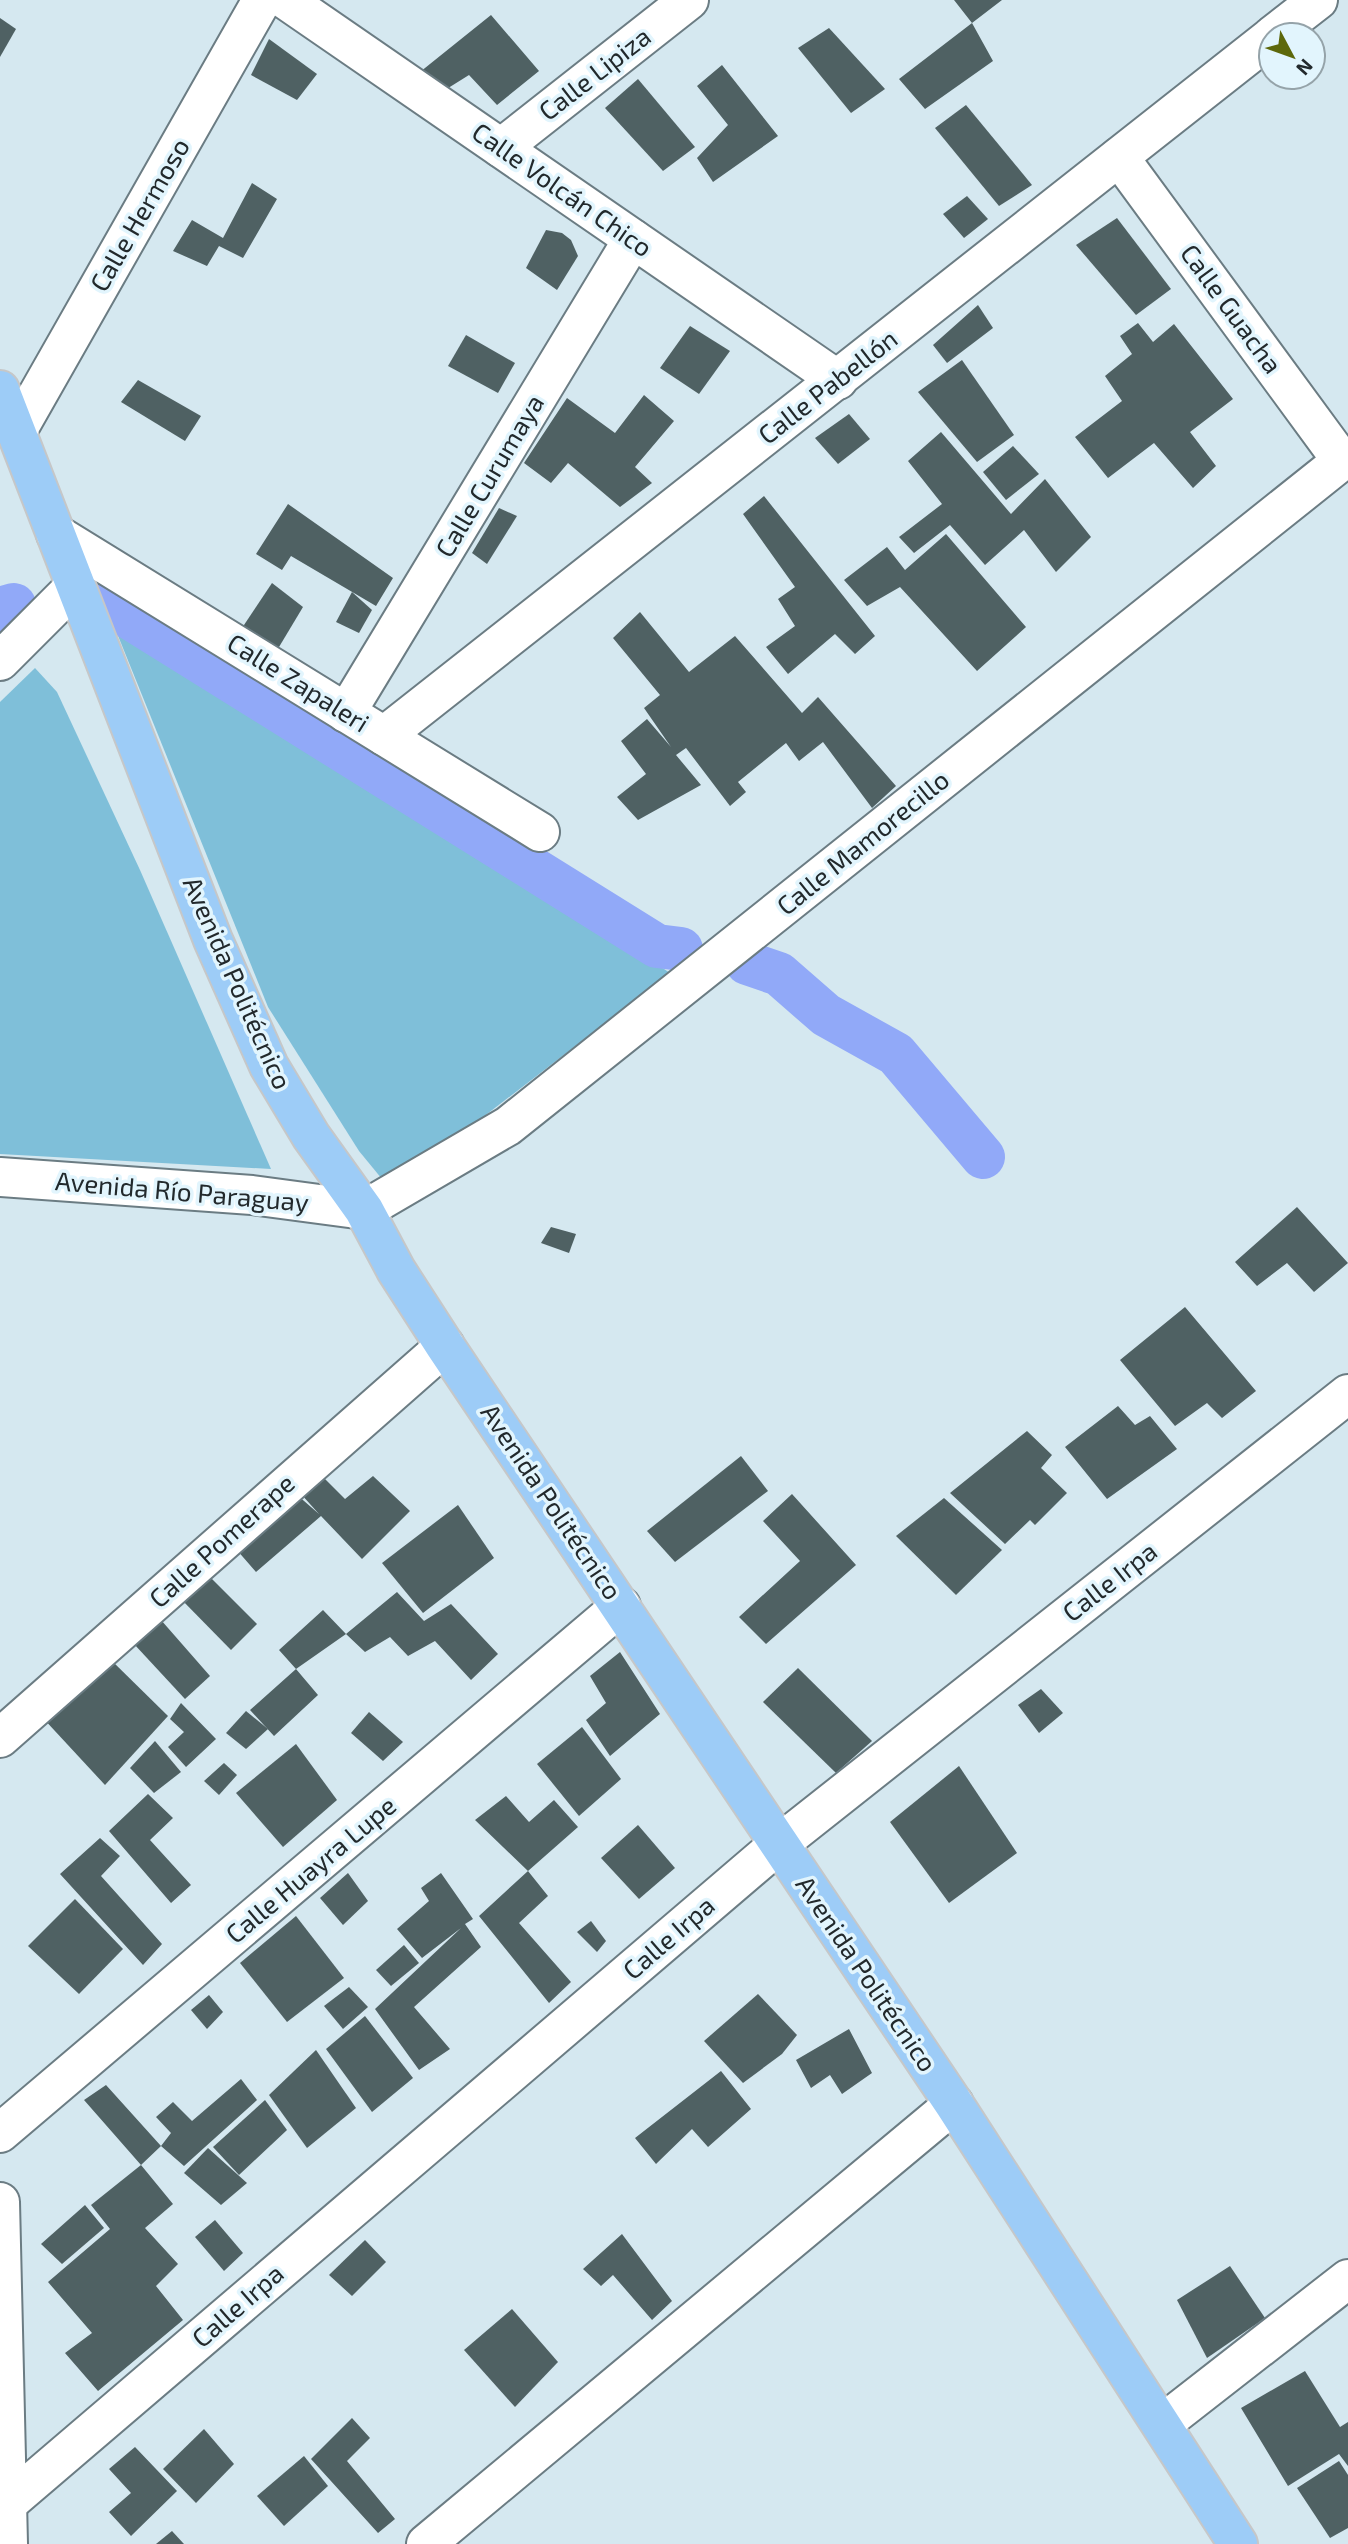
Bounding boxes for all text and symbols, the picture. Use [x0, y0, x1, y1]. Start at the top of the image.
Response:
street label: Calle Lipiza [532, 20, 656, 126]
north arrow [1257, 21, 1327, 91]
text: N [1292, 55, 1318, 80]
street label: Calle Volcán Chico [467, 115, 659, 262]
street label: Calle Hermoso [82, 132, 195, 296]
street label: Calle Guacha [1175, 238, 1289, 379]
street label: Calle Pabellón [751, 322, 903, 450]
street label: Calle Curumaya [428, 388, 549, 562]
street label: Calle Zapaleri [222, 626, 375, 738]
street label: Calle Mamorecillo [770, 763, 954, 921]
street label: Avenida Politécnico [178, 871, 299, 1093]
street label: Avenida Río Paraguay [54, 1164, 310, 1217]
street label: Avenida Politécnico [475, 1397, 629, 1605]
street label: Calle Pomerape [142, 1467, 300, 1613]
street label: Calle Irpa [1056, 1534, 1162, 1627]
street label: Calle Huayra Lupe [219, 1789, 401, 1949]
street label: Avenida Politécnico [790, 1869, 944, 2077]
street label: Calle Irpa [616, 1889, 720, 1985]
street label: Calle Irpa [185, 2257, 289, 2353]

